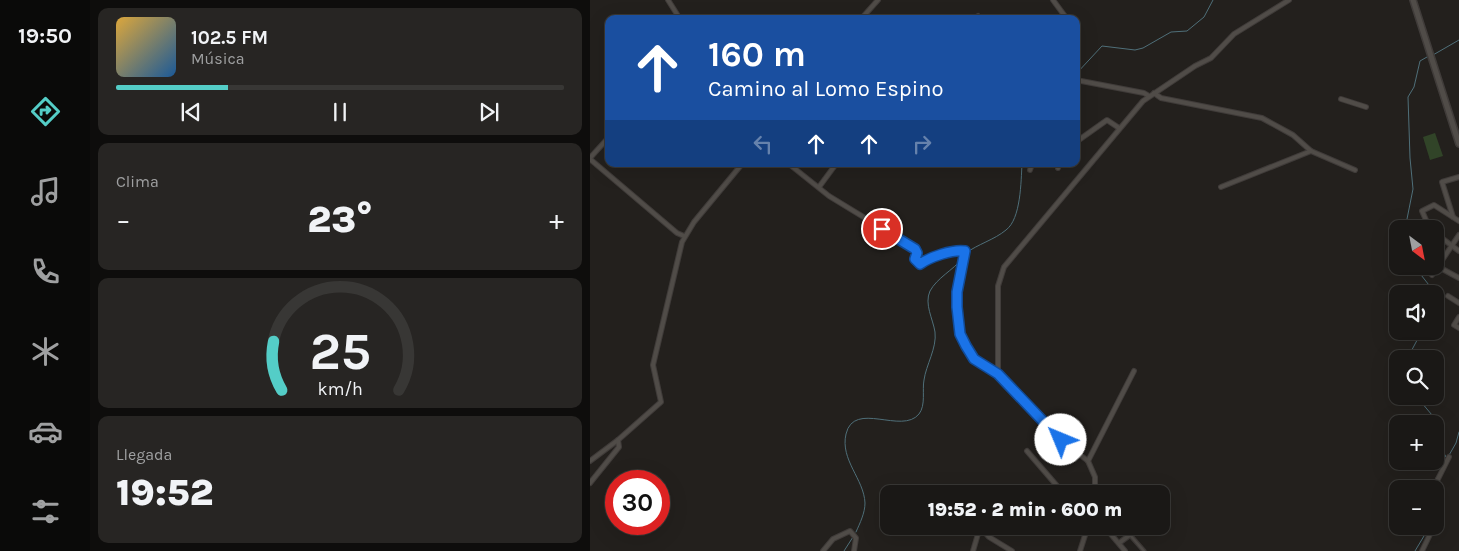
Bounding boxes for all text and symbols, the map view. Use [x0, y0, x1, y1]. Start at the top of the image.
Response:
text: 19:50 [18, 23, 72, 49]
text: 102.5 FM [191, 27, 268, 49]
text: 160 m [708, 34, 806, 75]
icon: ahead [625, 35, 690, 100]
text: Música [191, 49, 244, 68]
text: Camino al Lomo Espino [708, 76, 944, 102]
icon: directions [28, 94, 63, 129]
icon: previous [177, 98, 205, 126]
icon: pause [326, 98, 354, 126]
icon: next [475, 98, 503, 126]
icon: left [749, 130, 777, 158]
icon: ahead [802, 130, 830, 158]
icon: ahead [855, 130, 883, 158]
icon: right [908, 130, 936, 158]
text: Clima [116, 172, 159, 191]
icon: music [28, 174, 63, 209]
text: 23° [307, 197, 373, 242]
text: − [116, 203, 131, 236]
text: + [549, 203, 564, 236]
pin [861, 208, 903, 250]
icon: arrive [868, 215, 896, 243]
north arrow [1389, 220, 1444, 275]
map controls [1389, 220, 1444, 535]
icon: phone [28, 254, 63, 289]
button: sound [1389, 285, 1444, 340]
text: 25 [309, 321, 371, 382]
icon: climate [28, 334, 63, 369]
button: search [1389, 350, 1444, 405]
text: km/h [317, 379, 363, 400]
position arrow [1034, 413, 1086, 465]
icon: car [28, 414, 63, 449]
button: + [1389, 415, 1444, 470]
text: Llegada [116, 445, 172, 464]
text: 19:52 [116, 470, 214, 515]
speed limit sign: 30 [605, 470, 670, 535]
button: − [1389, 480, 1444, 535]
icon: filters [28, 494, 63, 529]
text: 19:52 · 2 min · 600 m [928, 499, 1122, 521]

